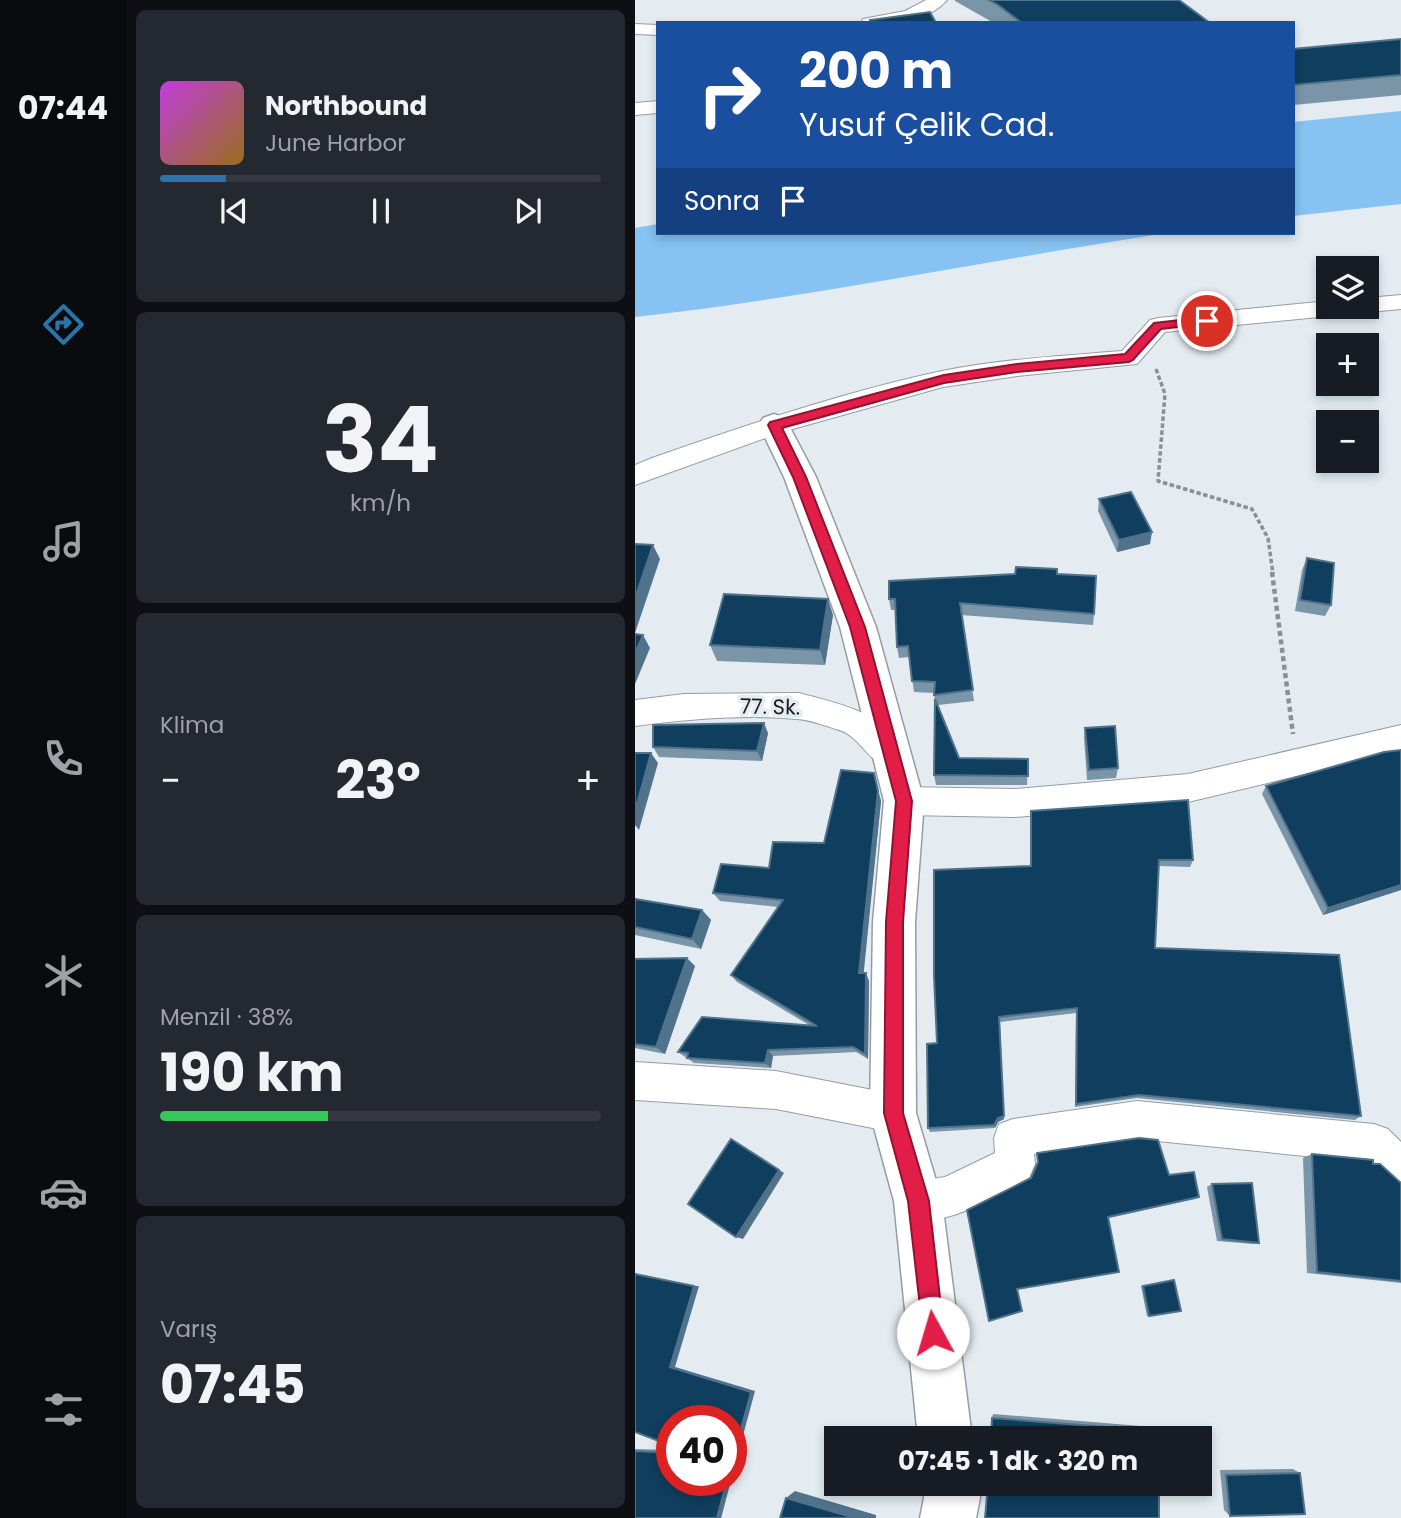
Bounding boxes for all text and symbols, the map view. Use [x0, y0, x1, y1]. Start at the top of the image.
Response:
text: 200 m [799, 37, 953, 105]
icon: right [684, 49, 775, 140]
text: 07:44 [18, 85, 108, 130]
text: Northbound [265, 88, 427, 124]
text: Yusuf Çelik Cad. [799, 102, 1054, 147]
text: June Harbor [265, 127, 406, 159]
icon: arrive [774, 182, 812, 220]
text: Sonra [684, 183, 760, 219]
icon: previous [215, 192, 253, 230]
icon: pause [362, 192, 400, 230]
icon: next [509, 192, 547, 230]
map controls [1316, 256, 1379, 473]
button: layers [1316, 256, 1379, 319]
pin [1177, 291, 1237, 351]
icon: directions [39, 300, 88, 349]
icon: arrive [1188, 302, 1226, 340]
button: + [1316, 333, 1379, 396]
text: 34 [322, 376, 439, 504]
button: − [1316, 410, 1379, 473]
text: km/h [350, 487, 411, 519]
icon: music [39, 517, 88, 566]
street label: 77. Sk. [740, 691, 801, 722]
text: Klima [160, 709, 224, 741]
icon: phone [39, 734, 88, 783]
text: 23° [335, 744, 421, 817]
text: − [160, 754, 181, 807]
text: + [575, 754, 601, 807]
icon: climate [39, 951, 88, 1000]
text: Menzil · 38% [160, 1001, 293, 1033]
text: 190 km [160, 1036, 344, 1109]
icon: car [39, 1168, 88, 1217]
position arrow [896, 1296, 970, 1370]
text: Varış [160, 1313, 217, 1345]
text: 07:45 [160, 1348, 306, 1421]
icon: filters [39, 1385, 88, 1434]
speed limit sign: 40 [656, 1405, 747, 1496]
text: 07:45 · 1 dk · 320 m [898, 1443, 1138, 1479]

